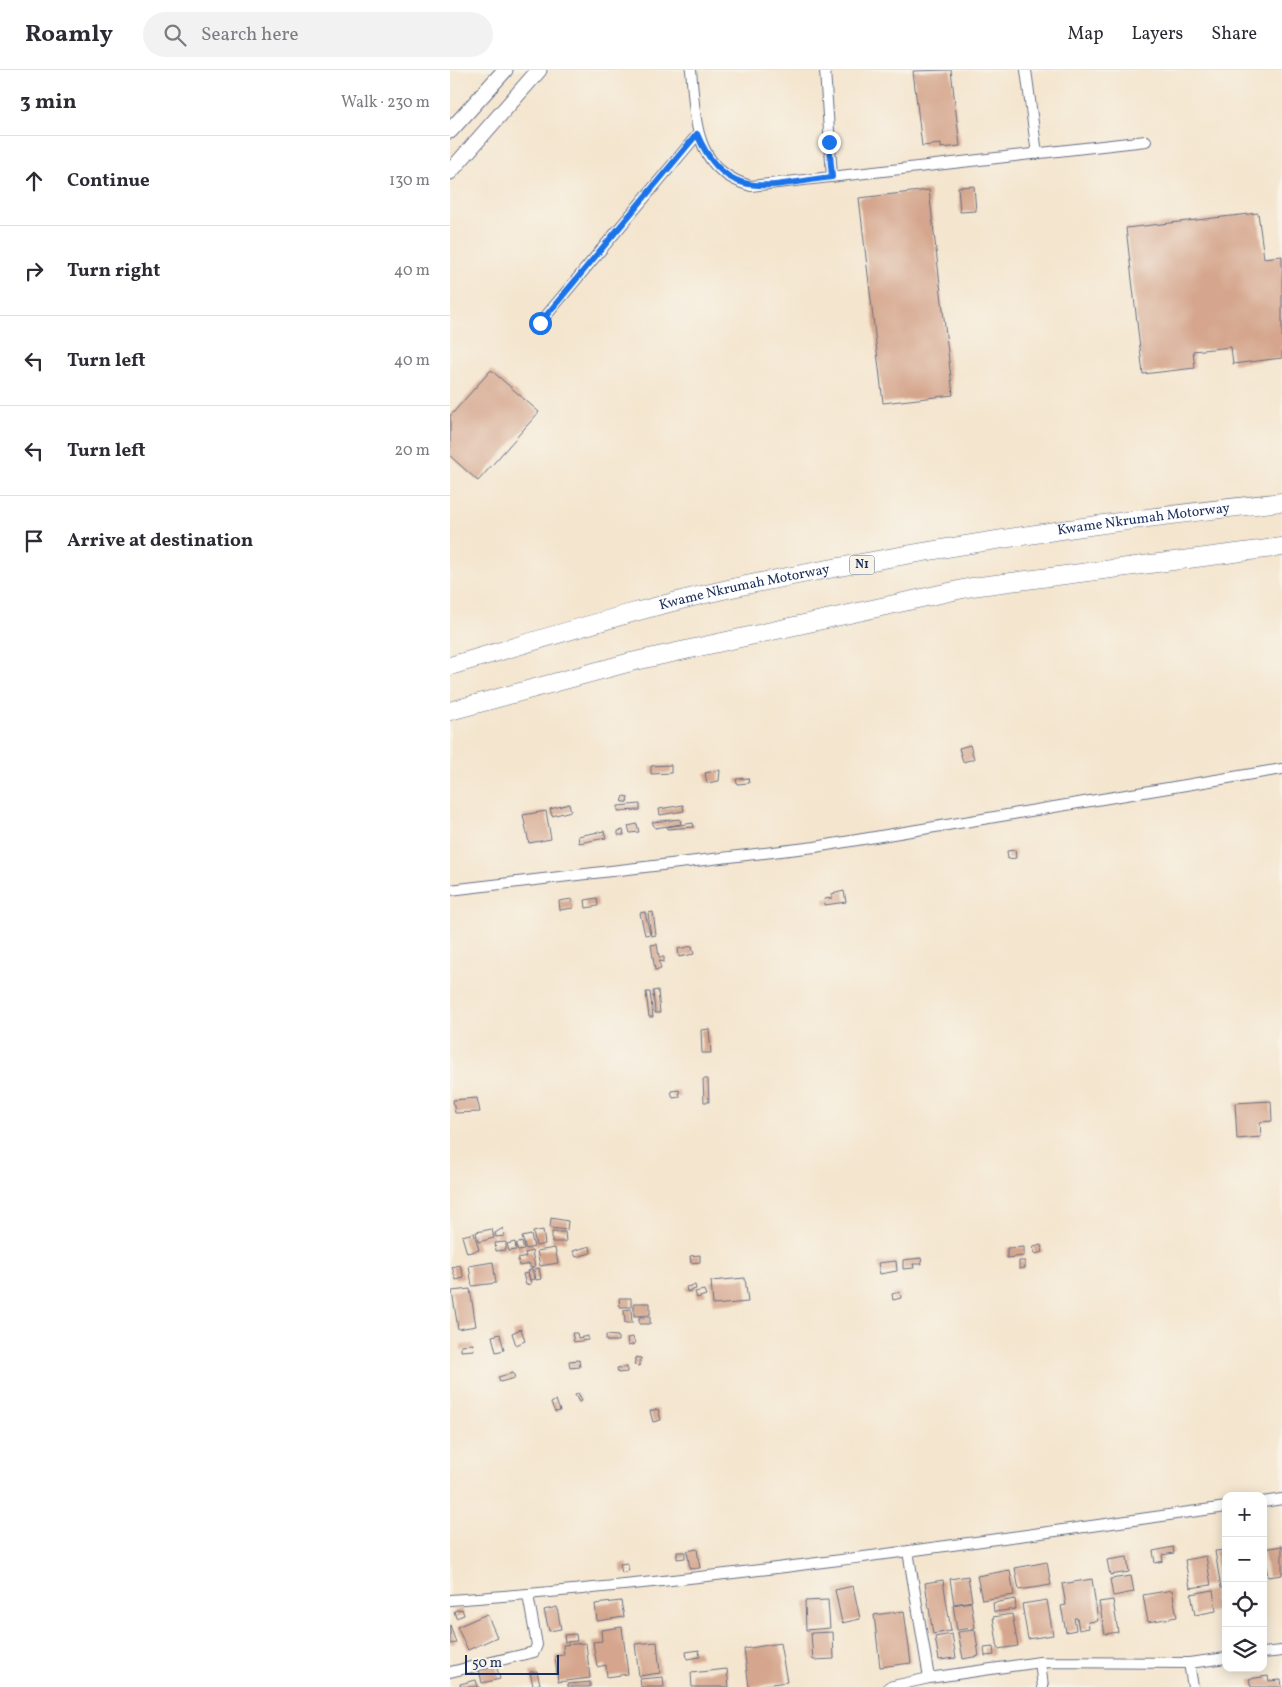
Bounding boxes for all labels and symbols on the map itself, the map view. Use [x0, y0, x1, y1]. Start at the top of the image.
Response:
route end [818, 131, 841, 154]
route start [529, 312, 552, 335]
street label: Kwame Nkrumah Motorway [1056, 498, 1231, 540]
road number: N1 [850, 556, 874, 574]
street label: Kwame Nkrumah Motorway [657, 559, 832, 615]
scale bar [465, 1652, 559, 1675]

